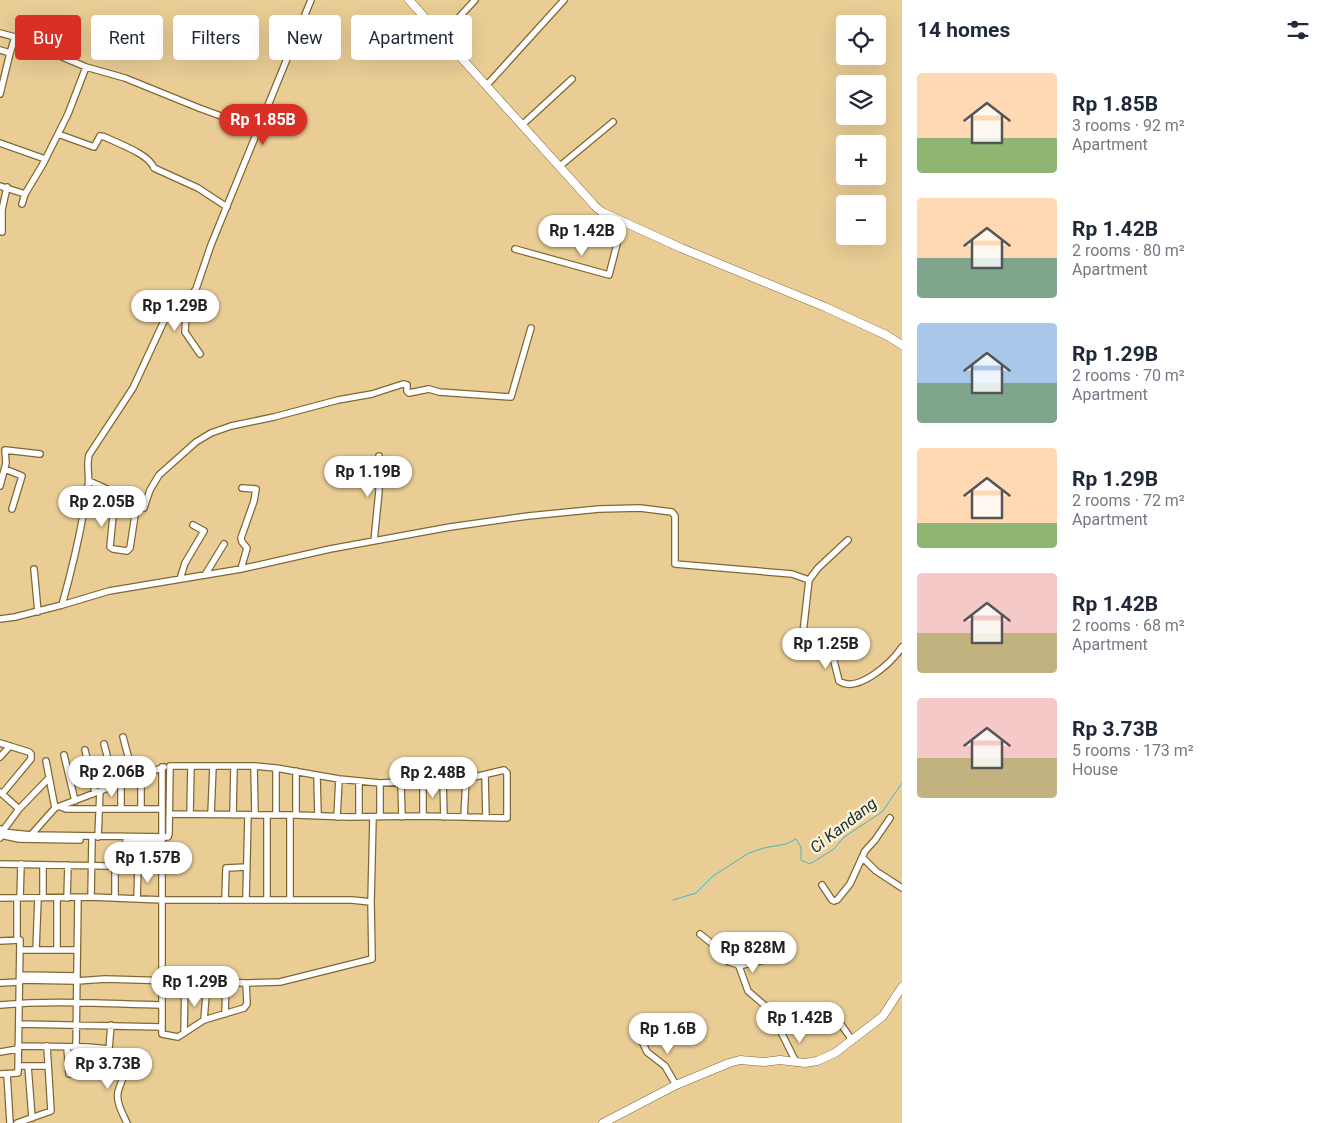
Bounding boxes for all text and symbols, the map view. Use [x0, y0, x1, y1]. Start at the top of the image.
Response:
chip: Buy [15, 15, 81, 60]
chip: Rent [91, 15, 163, 60]
chip: Filters [173, 15, 259, 60]
chip: New [269, 15, 341, 60]
chip: Apartment [351, 15, 472, 60]
map controls [836, 15, 886, 245]
button: locate [836, 15, 886, 65]
icon: filters [1284, 16, 1312, 44]
text: 14 homes [917, 18, 1010, 42]
button: layers [836, 75, 886, 125]
text: Rp 1.85B [1072, 92, 1158, 116]
icon: home [957, 93, 1017, 153]
pin: Rp 1.85B [211, 104, 315, 146]
text: Rp 1.85B [230, 110, 296, 129]
text: 3 rooms · 92 m² [1072, 116, 1185, 135]
button: + [836, 135, 886, 185]
text: Apartment [1072, 135, 1148, 154]
button: − [836, 195, 886, 245]
pin: Rp 1.42B [530, 214, 634, 257]
text: Rp 1.42B [1072, 217, 1158, 241]
icon: home [957, 218, 1017, 278]
text: Rp 1.42B [549, 221, 615, 240]
text: 2 rooms · 80 m² [1072, 241, 1185, 260]
text: Apartment [1072, 260, 1148, 279]
pin: Rp 1.29B [123, 290, 227, 332]
text: Rp 1.29B [142, 296, 208, 315]
text: Rp 1.29B [1072, 342, 1158, 366]
icon: home [957, 343, 1017, 403]
text: 2 rooms · 70 m² [1072, 366, 1185, 385]
text: Apartment [1072, 385, 1148, 404]
pin: Rp 1.19B [316, 456, 420, 498]
text: Rp 1.19B [335, 462, 401, 481]
text: Rp 1.29B [1072, 467, 1158, 491]
icon: home [957, 468, 1017, 528]
pin: Rp 2.05B [50, 486, 154, 528]
text: 2 rooms · 72 m² [1072, 491, 1185, 510]
text: Rp 2.05B [69, 492, 135, 511]
text: Apartment [1072, 510, 1148, 529]
text: Rp 1.42B [1072, 592, 1158, 616]
icon: home [957, 593, 1017, 653]
text: 2 rooms · 68 m² [1072, 616, 1185, 635]
pin: Rp 1.25B [774, 628, 878, 670]
text: Rp 1.25B [793, 634, 859, 653]
text: Apartment [1072, 635, 1148, 654]
text: Rp 3.73B [1072, 717, 1158, 741]
icon: home [957, 718, 1017, 778]
text: 5 rooms · 173 m² [1072, 741, 1194, 760]
pin: Rp 2.06B [60, 756, 164, 798]
pin: Rp 2.48B [381, 756, 485, 799]
text: House [1072, 760, 1118, 779]
text: Rp 2.06B [79, 762, 145, 781]
text: Rp 2.48B [400, 763, 466, 782]
water label: Ci Kandang [806, 793, 881, 857]
pin: Rp 1.57B [96, 842, 200, 884]
text: Rp 1.57B [115, 848, 181, 867]
pin: Rp 828M [707, 932, 799, 974]
text: Rp 828M [721, 938, 785, 957]
pin: Rp 1.29B [143, 966, 247, 1008]
text: Rp 1.29B [162, 972, 228, 991]
pin: Rp 1.42B [748, 1002, 852, 1044]
text: Rp 1.42B [767, 1008, 833, 1027]
pin: Rp 1.6B [622, 1012, 714, 1055]
text: Rp 1.6B [640, 1019, 696, 1038]
pin: Rp 3.73B [56, 1048, 160, 1090]
text: Rp 3.73B [75, 1054, 141, 1073]

